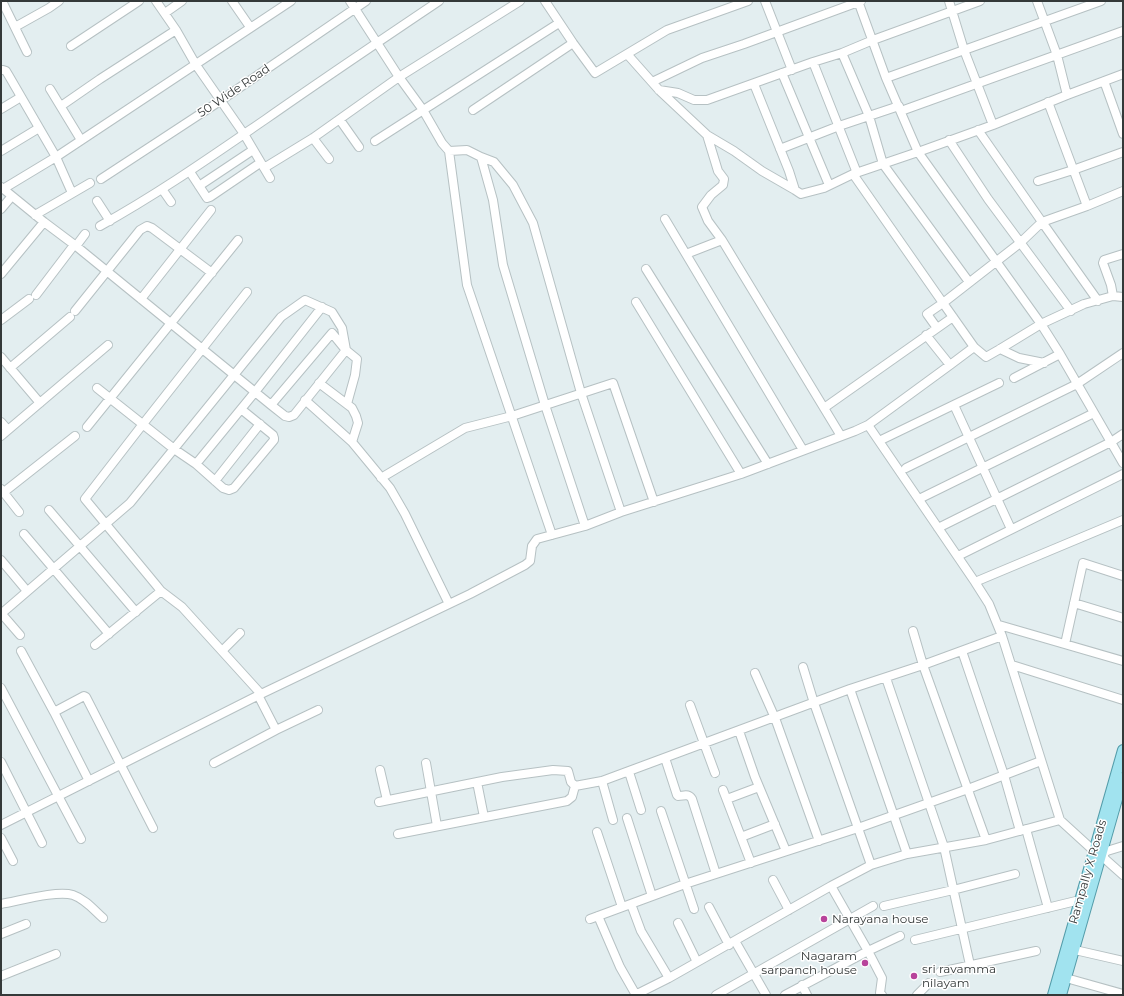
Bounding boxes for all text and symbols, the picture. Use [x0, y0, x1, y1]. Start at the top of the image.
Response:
street label: 50 Wide Road [195, 62, 273, 120]
street label: Rampally X Roads [1066, 818, 1110, 926]
place label: Narayana house [832, 912, 928, 926]
marker: Narayana house [819, 914, 829, 924]
place label: Nagaram sarpanch house [761, 949, 857, 977]
marker: Nagaram sarpanch house [860, 958, 870, 968]
place label: sri ravamma nilayam [922, 962, 996, 990]
marker: sri ravamma nilayam [909, 971, 919, 981]

